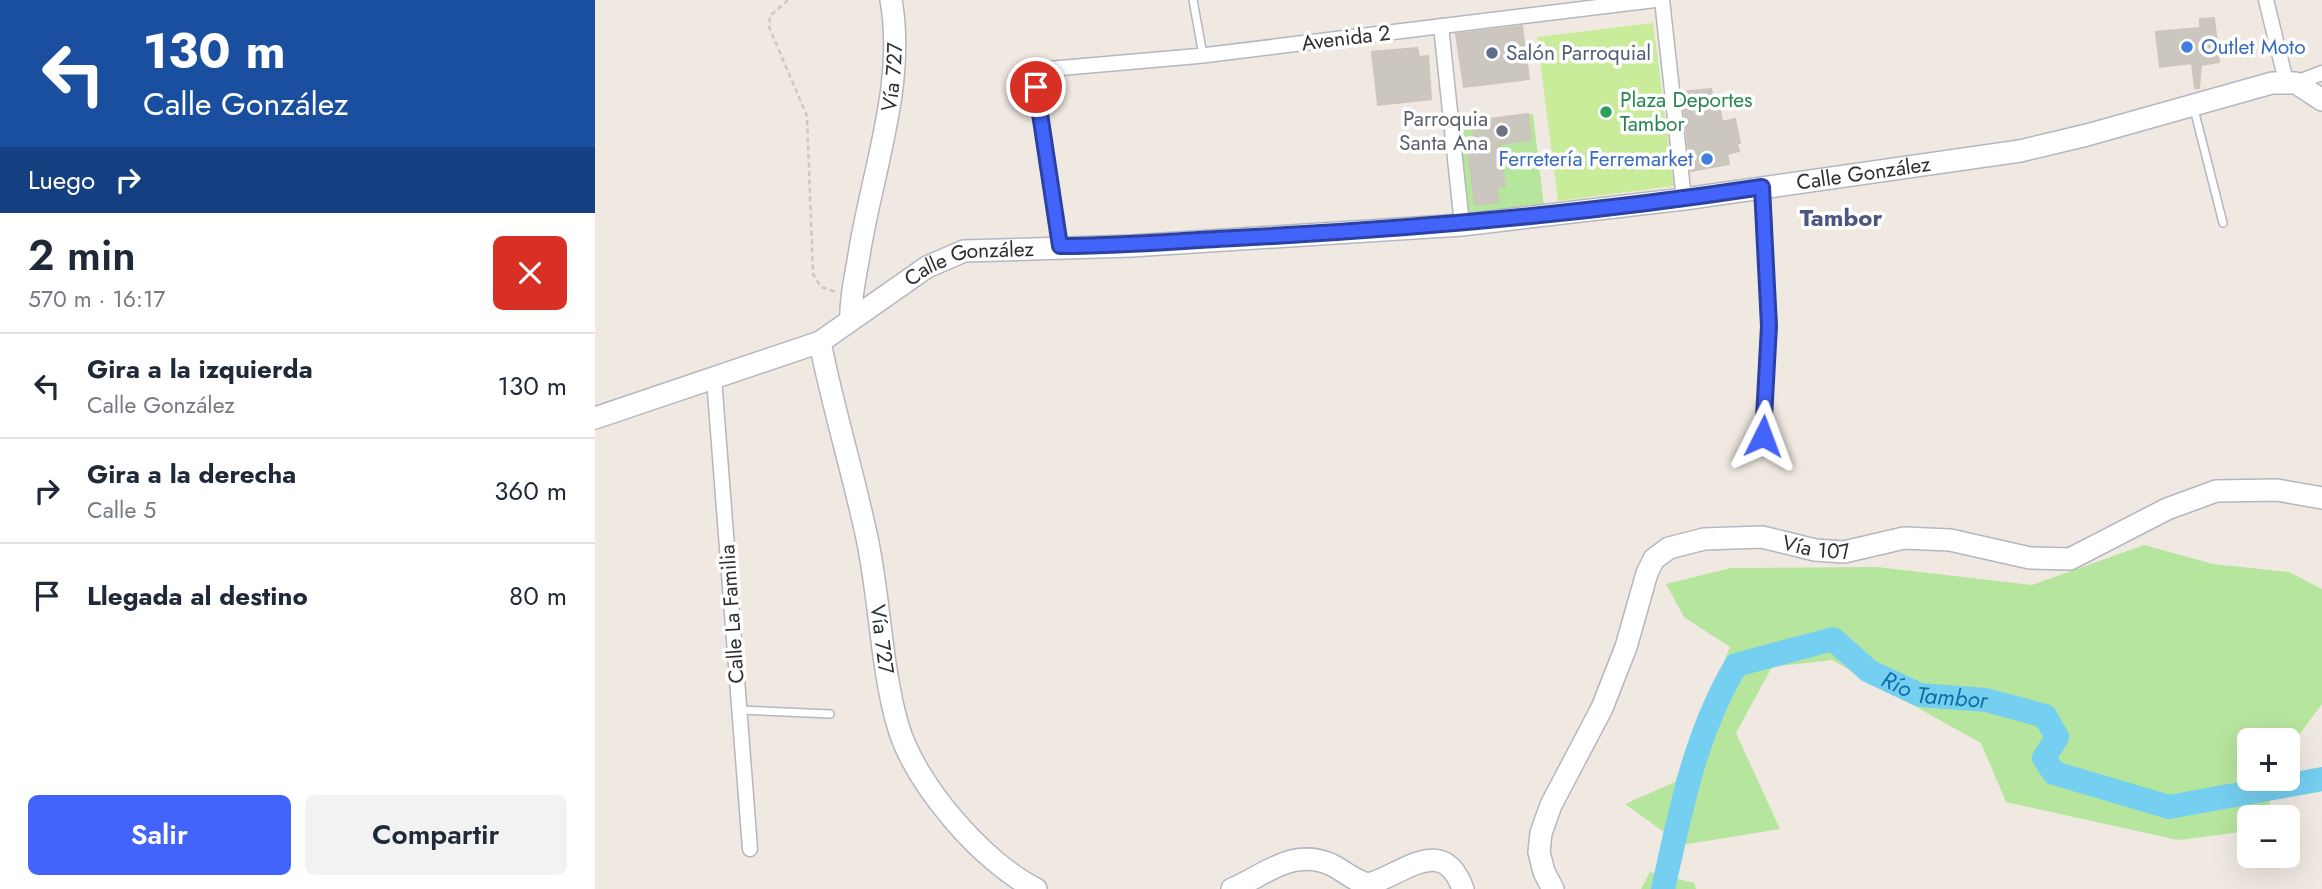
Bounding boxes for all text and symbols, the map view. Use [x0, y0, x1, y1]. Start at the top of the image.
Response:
text: 130 m [143, 16, 286, 86]
street label: Avenida 2 [1300, 18, 1392, 58]
icon: left [28, 28, 119, 119]
place label: Outlet Moto [2201, 32, 2306, 62]
place label: Salón Parroquial [1506, 38, 1651, 68]
marker: Outlet Moto [2179, 39, 2195, 55]
street label: Vía 727 [874, 42, 910, 114]
marker: Salón Parroquial [1484, 45, 1500, 61]
pin [1006, 57, 1066, 117]
icon: arrive [1017, 68, 1055, 106]
text: Calle González [143, 81, 349, 127]
place label: Plaza Deportes Tambor [1620, 85, 1753, 139]
place label: Parroquia Santa Ana [1399, 104, 1488, 158]
marker: Plaza Deportes Tambor [1598, 104, 1614, 120]
marker: Parroquia Santa Ana [1494, 123, 1510, 139]
place label: Ferretería Ferremarket [1498, 144, 1693, 174]
street label: Calle González [1795, 149, 1933, 198]
marker: Ferretería Ferremarket [1699, 151, 1715, 167]
text: Luego [28, 161, 95, 199]
icon: right [109, 161, 147, 199]
district label: Tambor [1800, 200, 1882, 235]
text: 2 min [28, 225, 136, 286]
street label: Calle González [898, 234, 1035, 293]
button: close [493, 236, 567, 310]
text: 570 m · 16:17 [28, 282, 165, 316]
text: Gira a la izquierda [87, 350, 313, 388]
icon: left [28, 367, 66, 405]
text: 130 m [497, 367, 567, 405]
text: Calle González [87, 388, 235, 422]
position arrow [1726, 399, 1800, 473]
text: Gira a la derecha [87, 455, 296, 493]
icon: right [28, 472, 66, 510]
text: 360 m [494, 472, 567, 510]
text: Calle 5 [87, 493, 156, 527]
street label: Vía 107 [1779, 528, 1854, 568]
street label: Calle La Familia [712, 543, 752, 685]
icon: arrive [28, 577, 66, 615]
text: Llegada al destino [87, 577, 308, 615]
text: 80 m [509, 577, 567, 615]
street label: Vía 727 [863, 603, 901, 676]
water label: Río Tambor [1876, 662, 1990, 717]
map controls [2237, 728, 2300, 868]
button: + [2237, 728, 2300, 791]
button: Salir [28, 795, 291, 875]
button: Compartir [305, 795, 567, 875]
button: − [2237, 805, 2300, 868]

